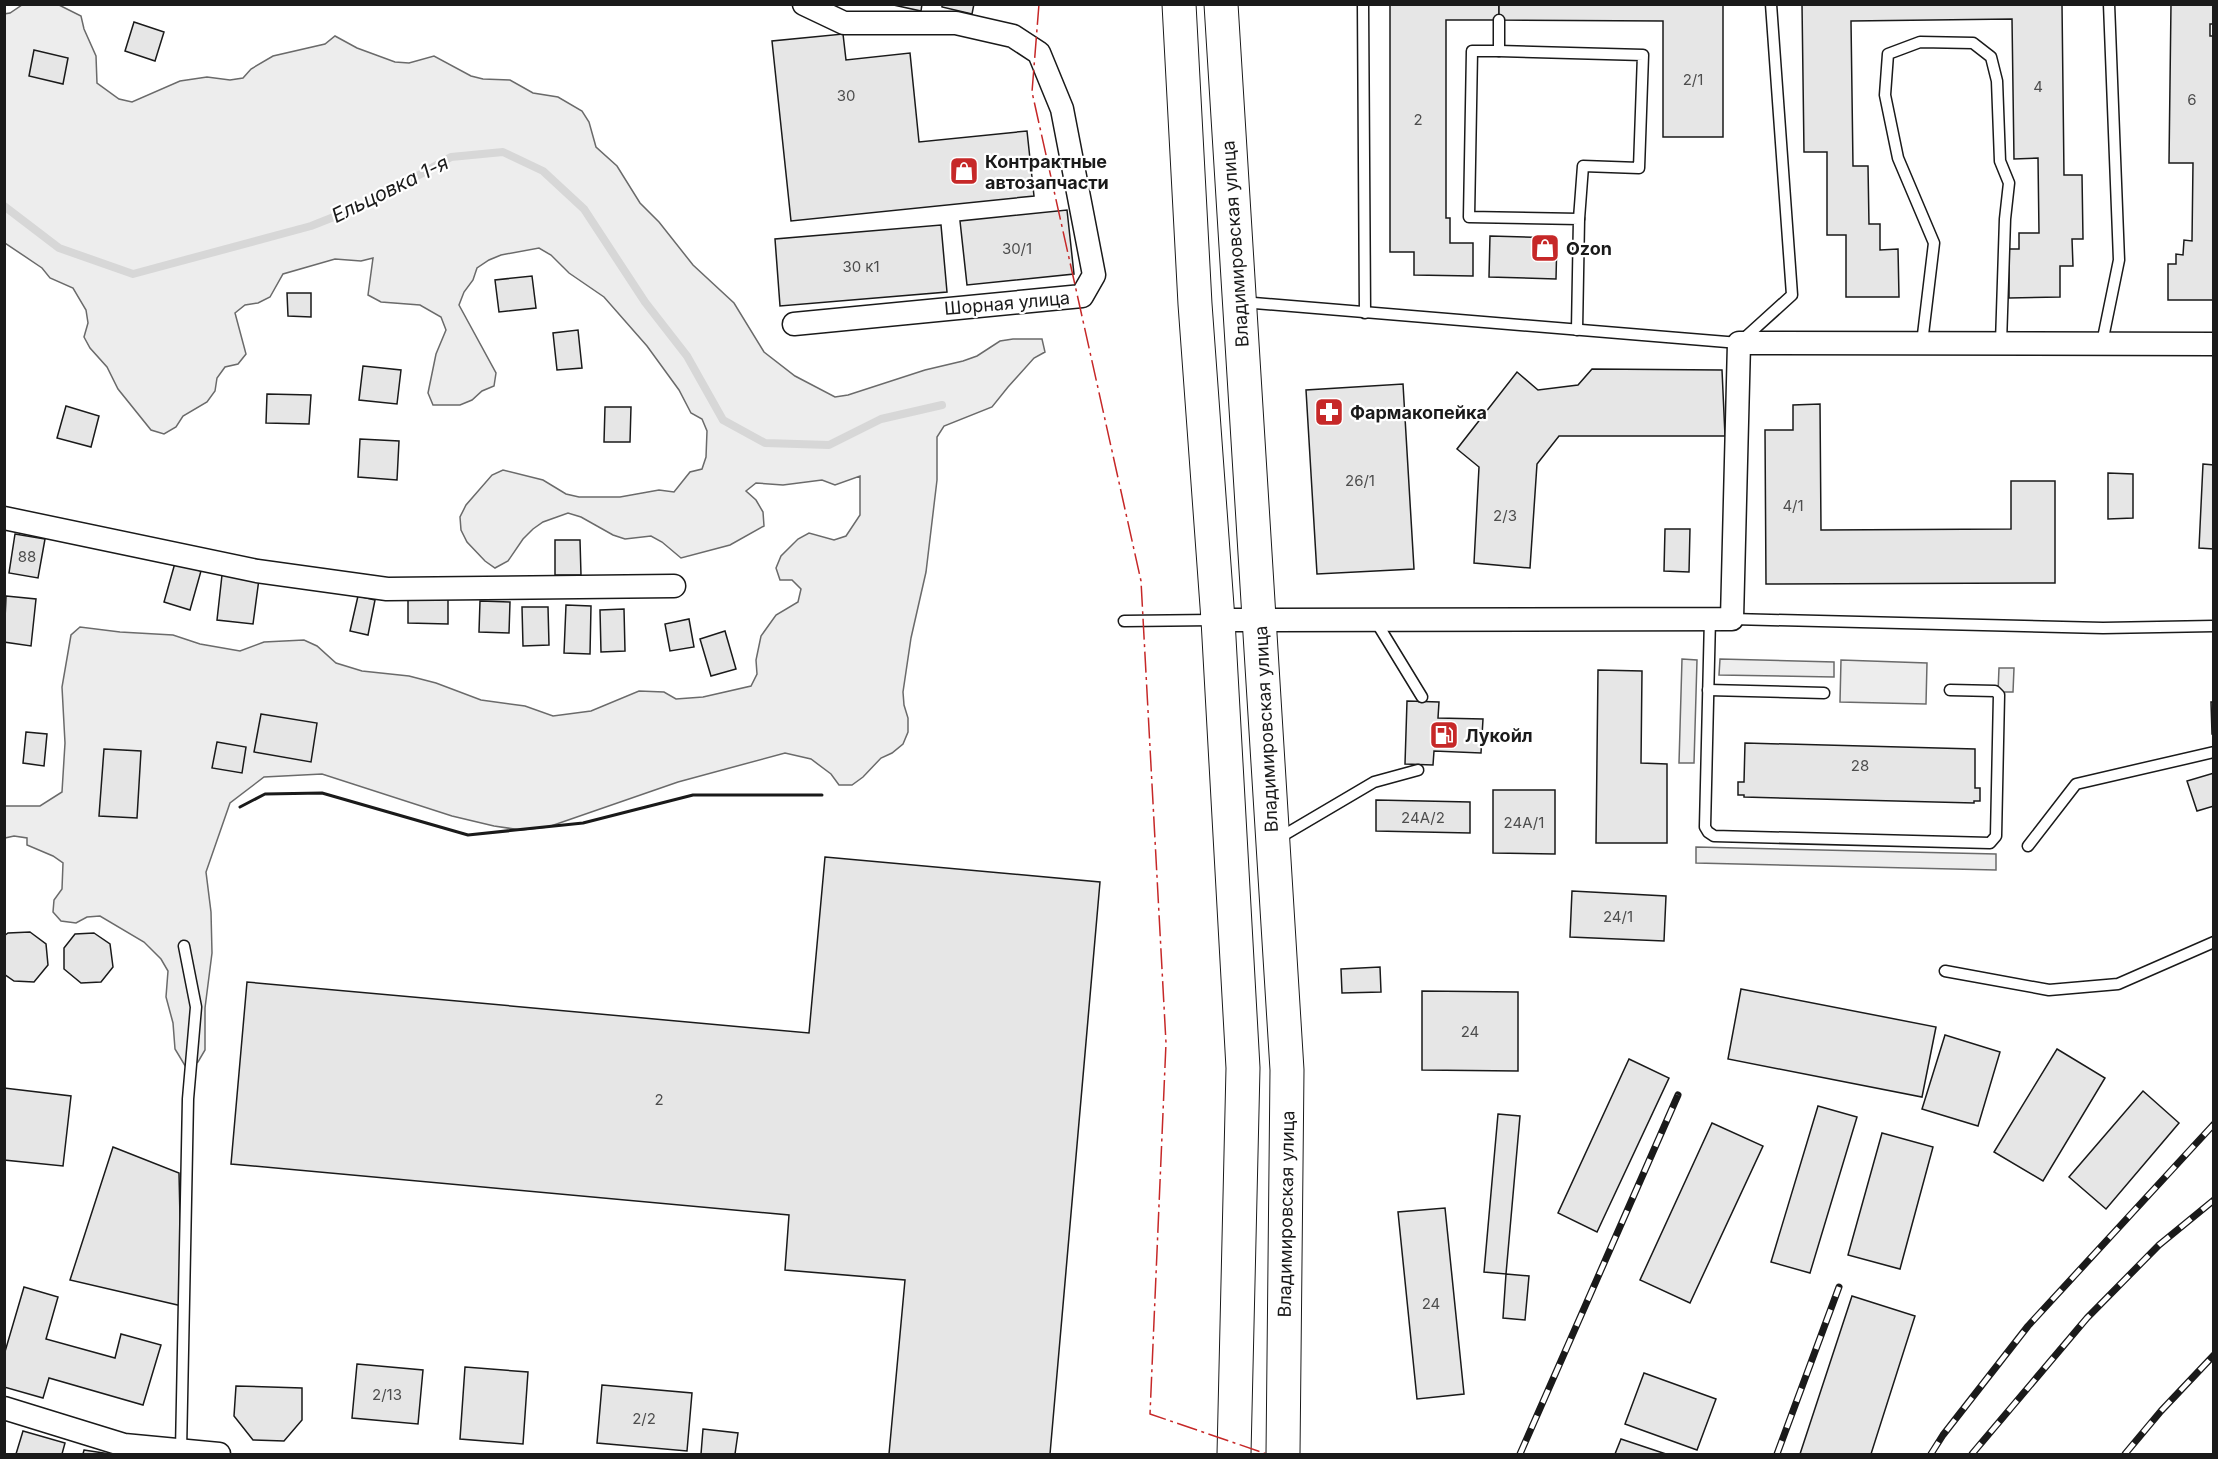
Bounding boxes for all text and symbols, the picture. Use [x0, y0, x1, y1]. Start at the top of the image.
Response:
house number: 2/1 [1683, 70, 1703, 89]
house number: 4 [2033, 77, 2043, 96]
house number: 30 [837, 86, 855, 105]
house number: 6 [2187, 90, 2197, 109]
house number: 2 [1413, 110, 1423, 129]
street label: Владимировская улица [1217, 140, 1253, 348]
water label: Ельцовка 1-я [328, 150, 452, 228]
place label: Контрактные автозапчасти [985, 151, 1109, 193]
shop icon: Контрактные автозапчасти [948, 155, 980, 187]
shop icon: Ozon [1529, 232, 1561, 264]
place label: Ozon [1566, 238, 1612, 259]
house number: 30/1 [1002, 239, 1032, 258]
house number: 30 к1 [842, 257, 880, 276]
street label: Шорная улица [943, 287, 1071, 319]
pharmacy icon: Фармакопейка [1313, 396, 1345, 428]
place label: Фармакопейка [1350, 402, 1487, 423]
house number: 26/1 [1345, 471, 1375, 490]
house number: 4/1 [1782, 496, 1804, 515]
house number: 2/3 [1493, 506, 1517, 525]
house number: 88 [18, 547, 36, 566]
street label: Владимировская улица [1250, 625, 1282, 833]
fuel station icon: Лукойл [1428, 719, 1460, 751]
place label: Лукойл [1465, 725, 1533, 746]
house number: 28 [1851, 756, 1869, 775]
house number: 24А/2 [1401, 808, 1445, 827]
house number: 24А/1 [1504, 813, 1544, 832]
house number: 24/1 [1603, 907, 1633, 926]
house number: 24 [1461, 1022, 1479, 1041]
house number: 2 [654, 1090, 664, 1109]
street label: Владимировская улица [1274, 1110, 1298, 1318]
house number: 24 [1422, 1294, 1440, 1313]
house number: 2/13 [372, 1385, 402, 1404]
house number: 2/2 [632, 1409, 656, 1428]

